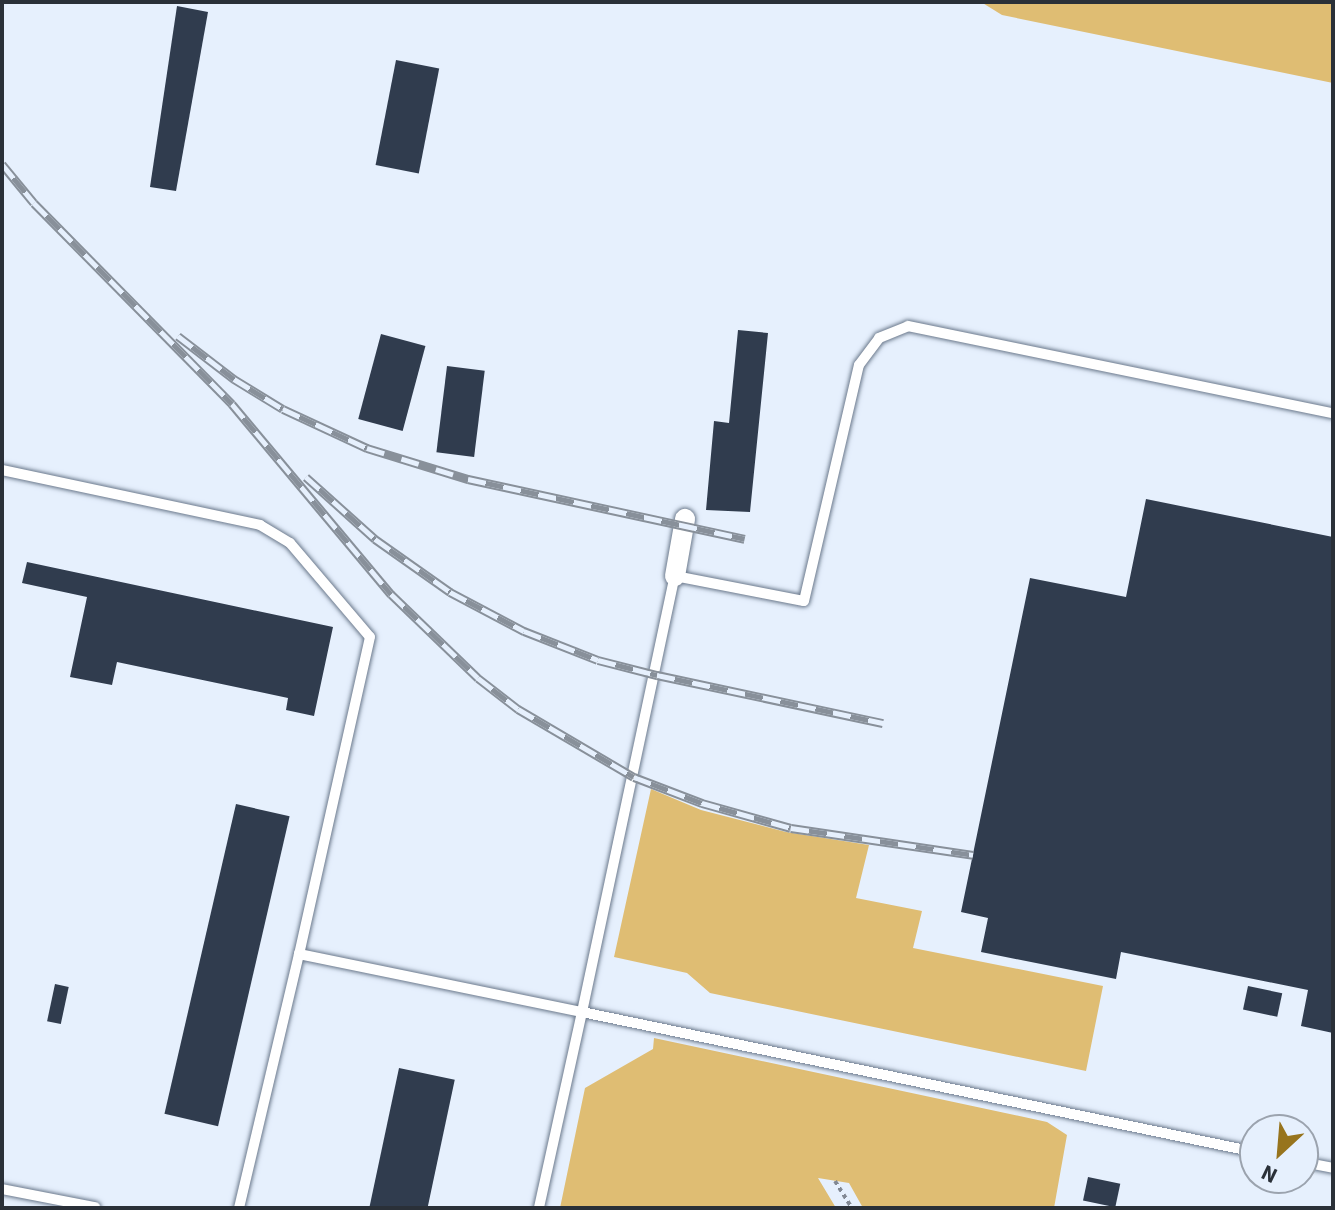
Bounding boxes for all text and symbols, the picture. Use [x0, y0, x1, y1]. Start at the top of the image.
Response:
north arrow [1239, 1114, 1319, 1194]
text: N [1256, 1156, 1283, 1191]

